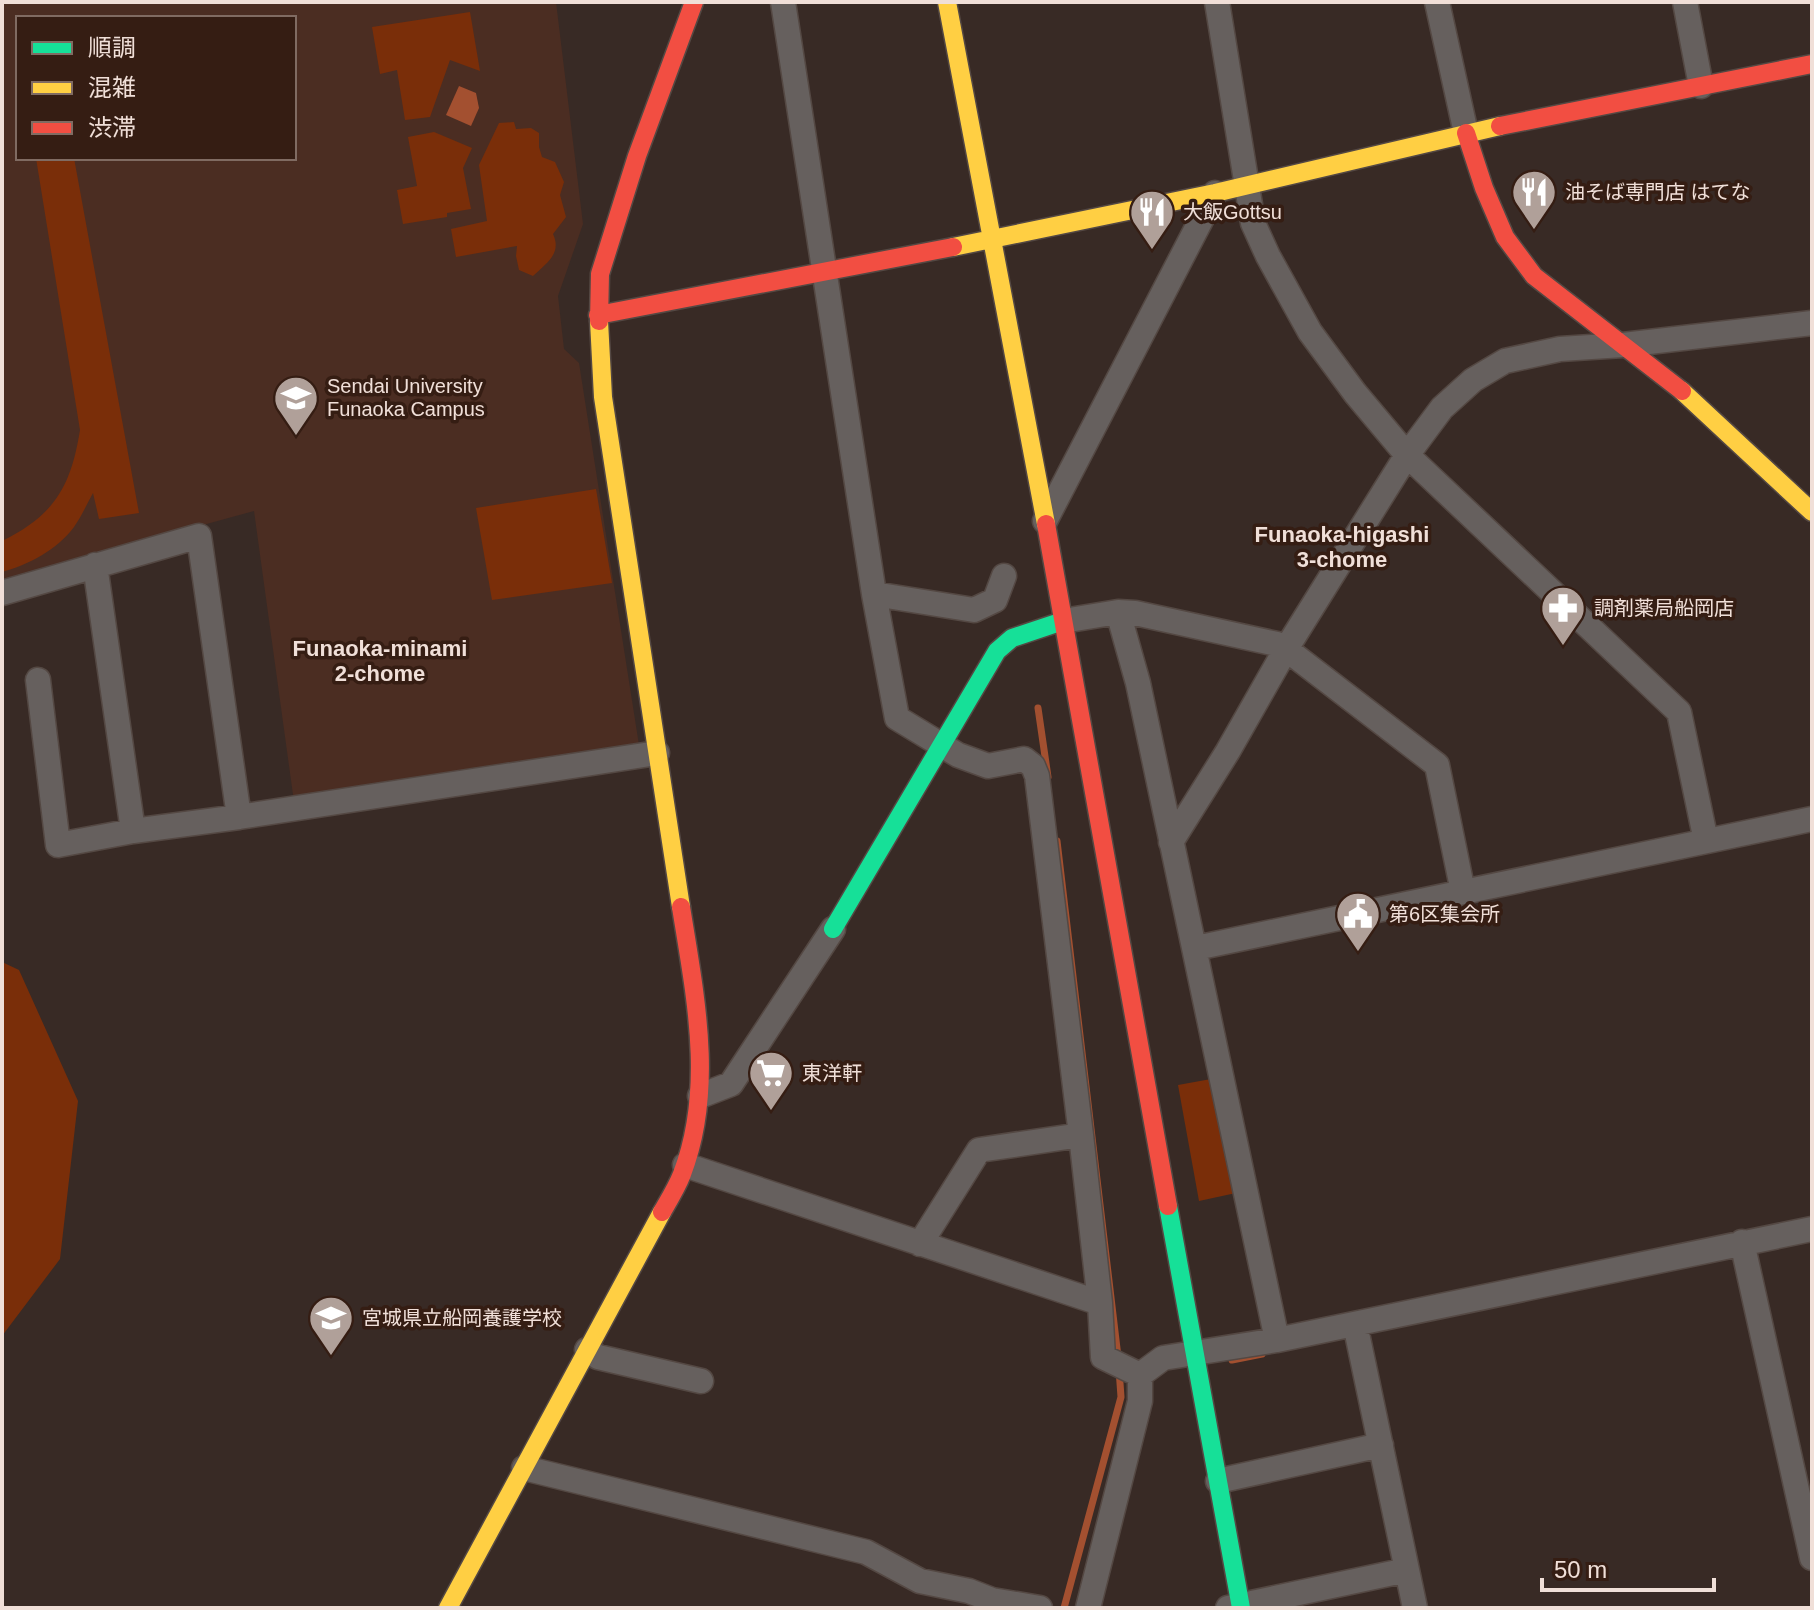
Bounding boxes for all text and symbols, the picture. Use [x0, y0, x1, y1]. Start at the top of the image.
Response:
legend [16, 16, 296, 160]
text: 順調 [88, 34, 136, 61]
text: 混雑 [88, 74, 136, 101]
text: 渋滞 [88, 114, 136, 141]
restaurant icon: 油そば専門店 はてな [1510, 168, 1558, 231]
place label: 油そば専門店 はてな [1565, 181, 1751, 203]
restaurant icon: 大飯Gottsu [1128, 188, 1176, 251]
place label: 大飯Gottsu [1183, 201, 1282, 223]
school or university icon: Sendai University Funaoka Campus [272, 374, 320, 437]
place label: Sendai University Funaoka Campus [327, 375, 485, 420]
district label: Funaoka-higashi 3-chome [1255, 522, 1429, 572]
pharmacy icon: 調剤薬局船岡店 [1539, 584, 1587, 647]
place label: 調剤薬局船岡店 [1594, 597, 1734, 619]
district label: Funaoka-minami 2-chome [293, 636, 467, 686]
public building icon: 第6区集会所 [1334, 890, 1382, 953]
place label: 第6区集会所 [1389, 903, 1500, 925]
supermarket icon: 東洋軒 [747, 1049, 795, 1112]
place label: 東洋軒 [802, 1062, 862, 1084]
school or university icon: 宮城県立船岡養護学校 [307, 1294, 355, 1357]
place label: 宮城県立船岡養護学校 [362, 1307, 562, 1329]
scale bar [1542, 1542, 1714, 1592]
text: 50 m [1554, 1556, 1607, 1583]

